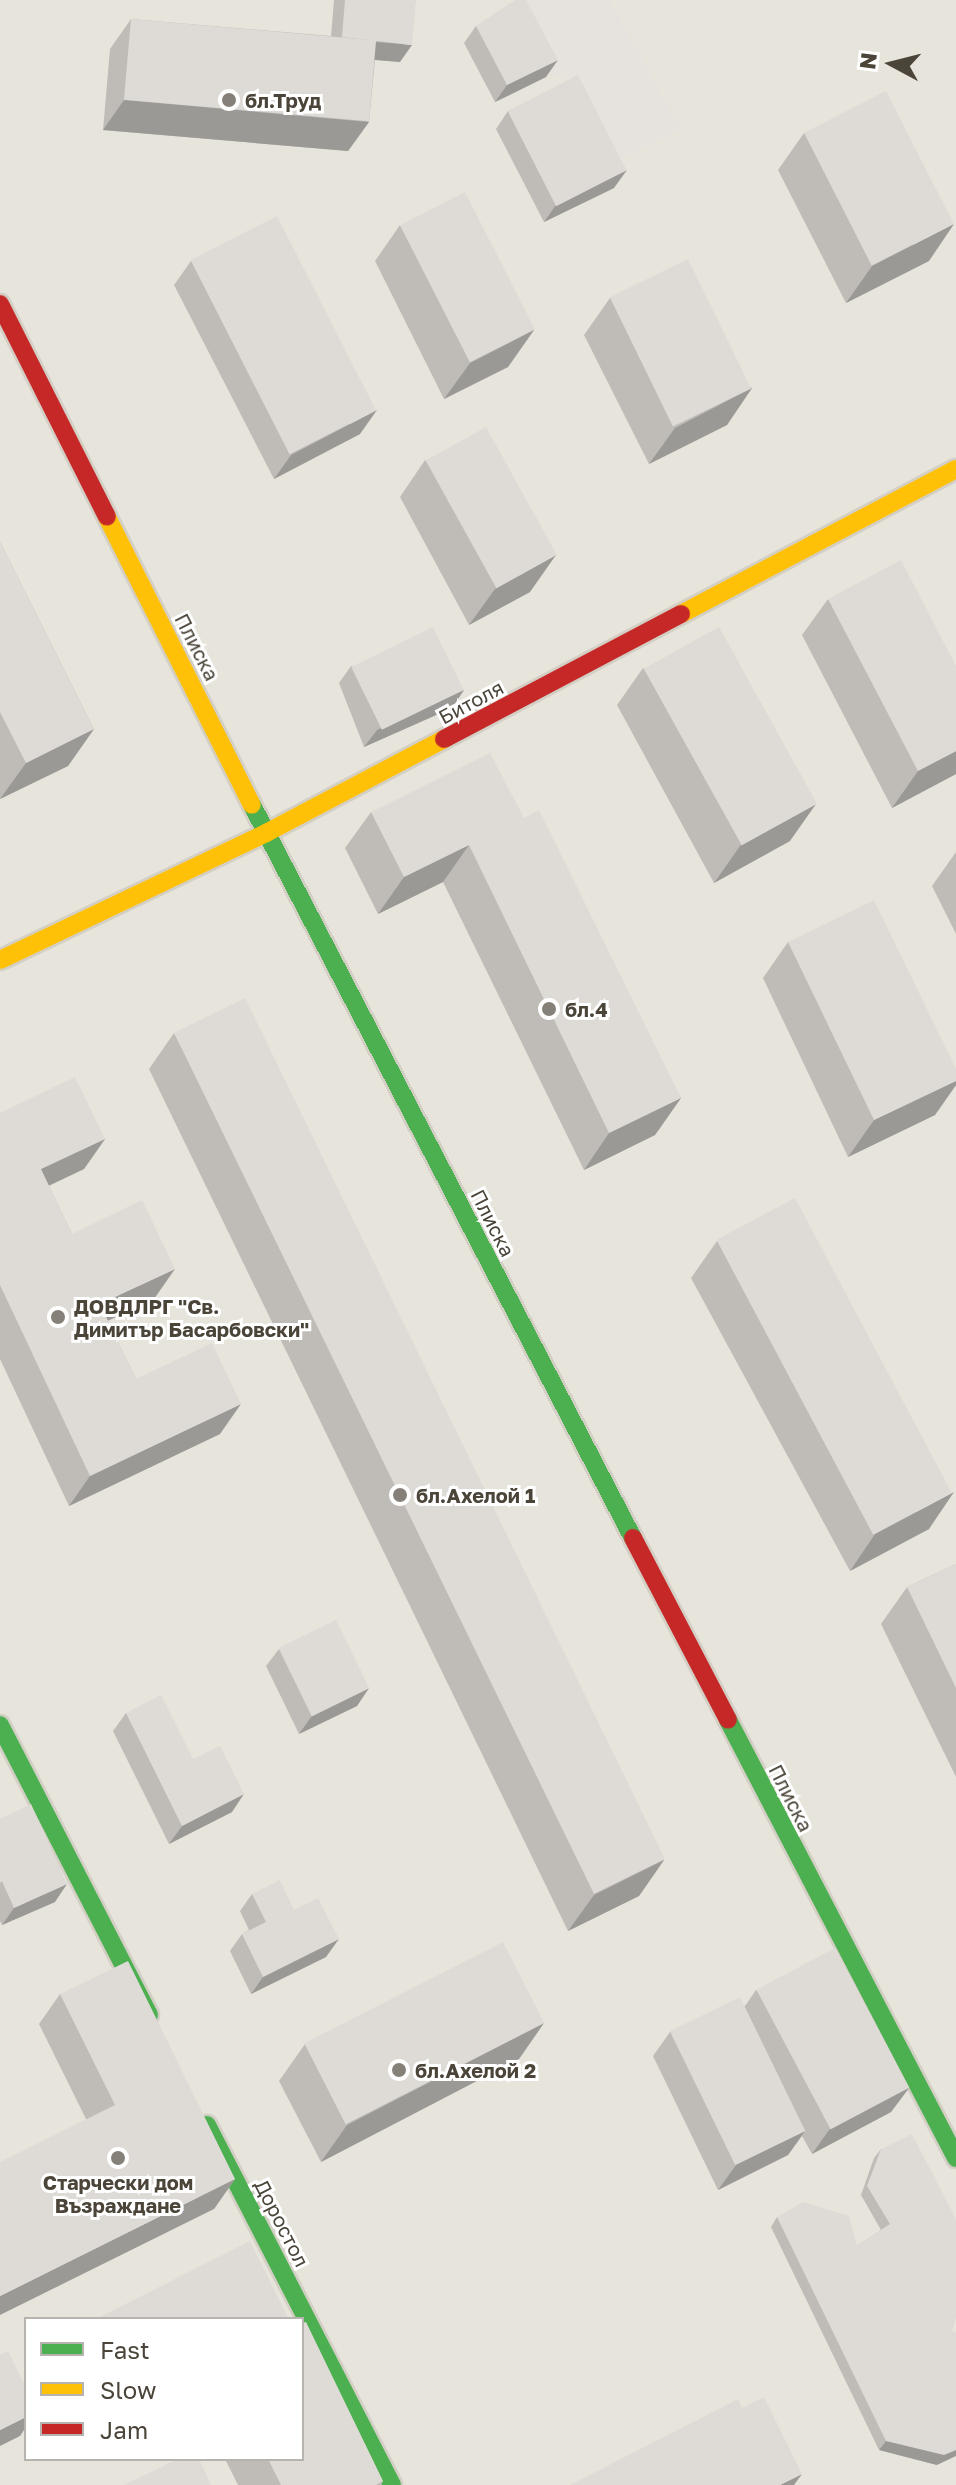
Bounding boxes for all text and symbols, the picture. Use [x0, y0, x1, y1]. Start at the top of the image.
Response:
north arrow [852, 24, 932, 104]
text: N [853, 51, 882, 71]
place label: бл.Труд [245, 88, 321, 112]
marker: бл.Труд [220, 91, 238, 109]
street label: Плиска [170, 609, 224, 685]
street label: Битоля [434, 675, 508, 729]
place label: бл.4 [565, 997, 608, 1021]
marker: бл.4 [540, 1000, 558, 1018]
street label: Плиска [466, 1185, 520, 1261]
place label: ДОВДЛРГ "Св. Димитър Басарбовски" [74, 1294, 309, 1341]
marker: ДОВДЛРГ "Св. Димитър Басарбовски" [49, 1308, 67, 1326]
place label: бл.Ахелой 1 [416, 1483, 535, 1507]
marker: бл.Ахелой 1 [391, 1486, 409, 1504]
street label: Плиска [764, 1760, 818, 1836]
place label: бл.Ахелой 2 [415, 2058, 536, 2082]
marker: бл.Ахелой 2 [390, 2061, 408, 2079]
marker: Старчески дом Възраждане [109, 2149, 127, 2167]
place label: Старчески дом Възраждане [43, 2170, 193, 2217]
street label: Доростол [250, 2175, 314, 2271]
legend [24, 2317, 304, 2461]
text: Fast [100, 2335, 150, 2364]
text: Slow [100, 2375, 156, 2404]
text: Jam [100, 2415, 148, 2444]

